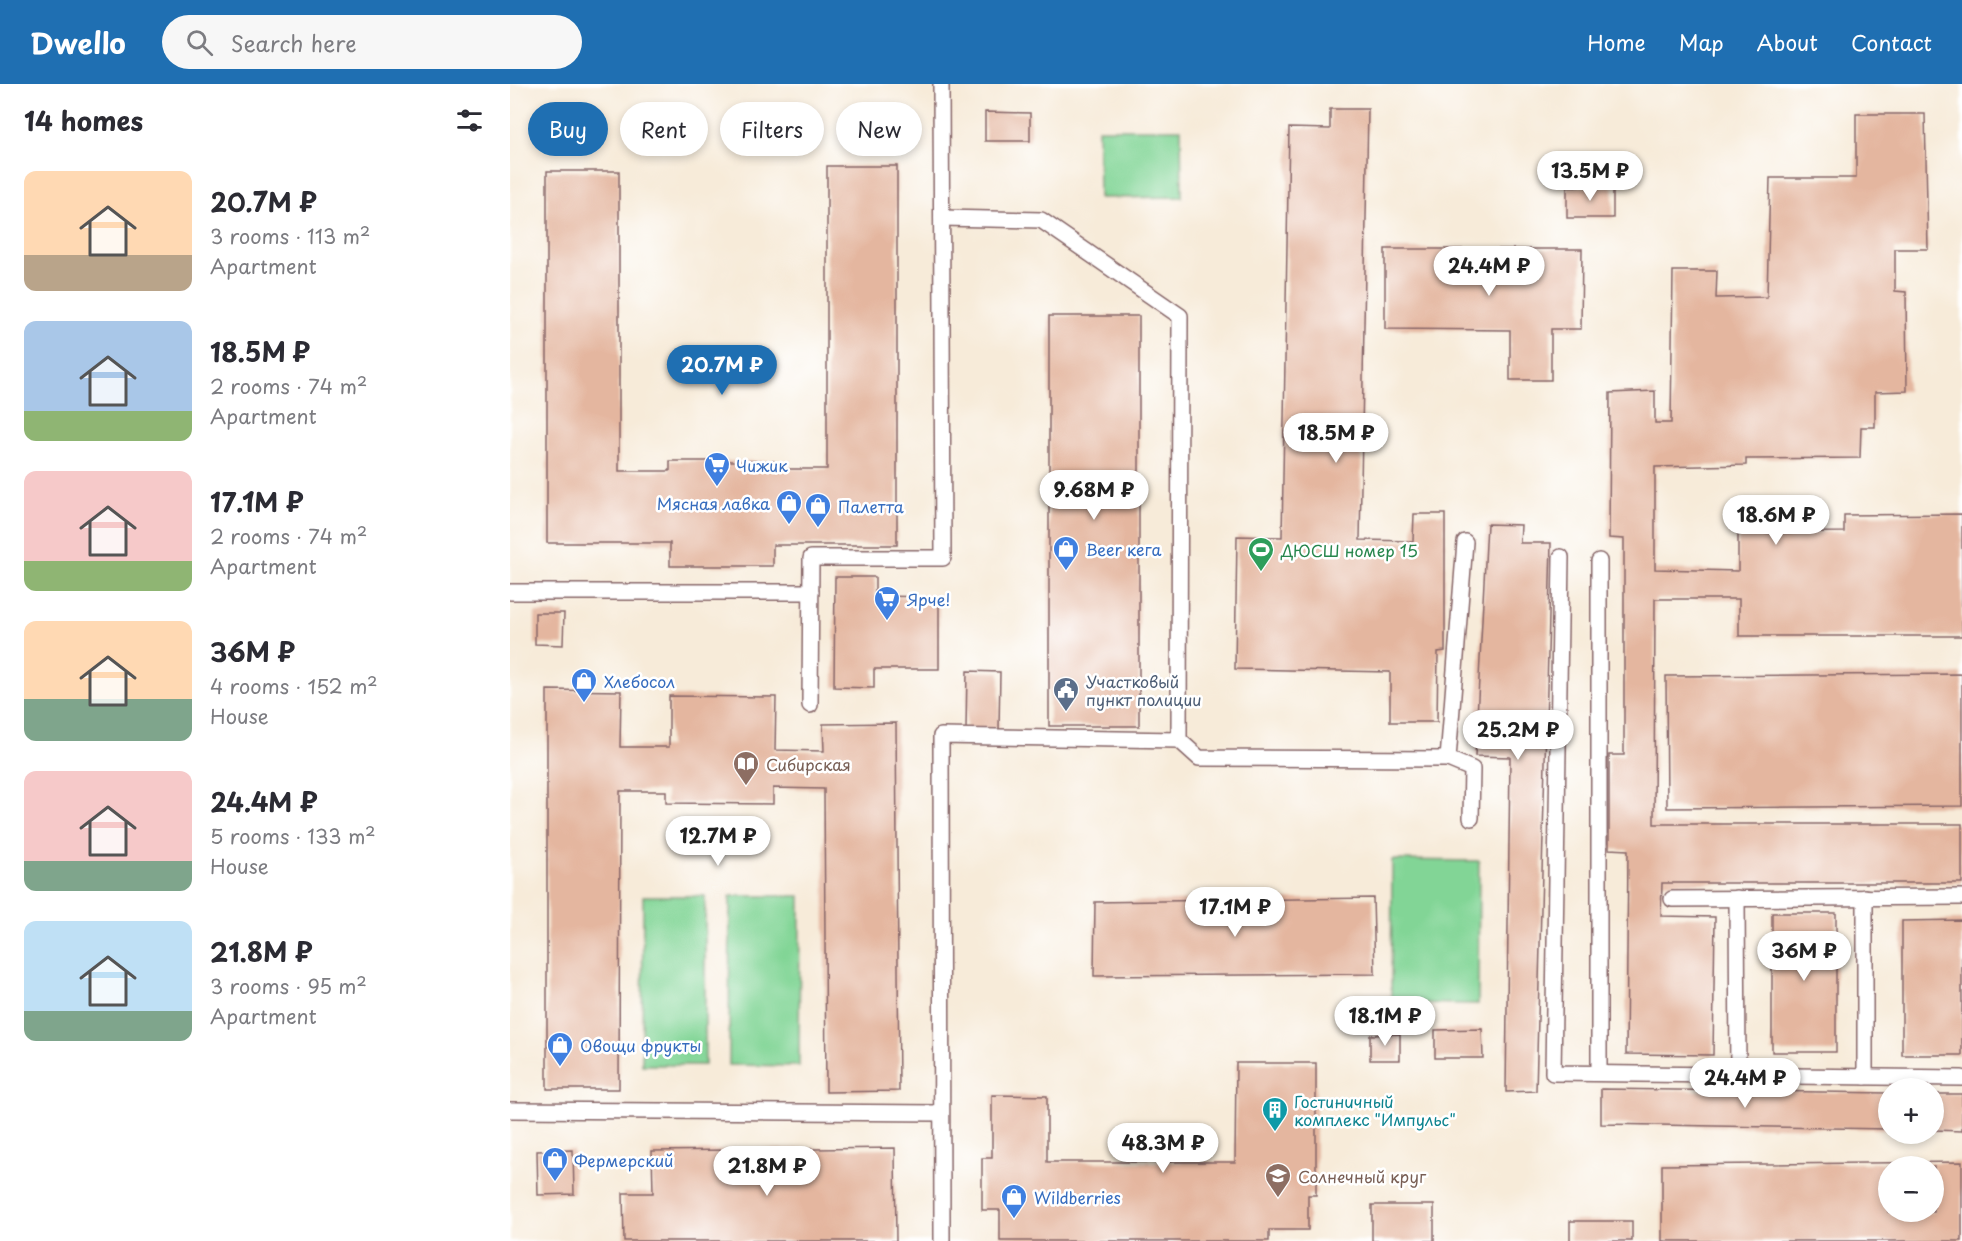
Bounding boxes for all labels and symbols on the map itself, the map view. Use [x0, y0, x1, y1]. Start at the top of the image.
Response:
pin: 13.5M ₽ [1535, 151, 1645, 202]
pin: 24.4M ₽ [1434, 246, 1544, 297]
pin: 20.7M ₽ [667, 345, 777, 396]
pin: 18.5M ₽ [1281, 413, 1391, 464]
supermarket icon: Чижик [702, 450, 732, 488]
place label: Чижик [736, 453, 788, 477]
pin: 9.68M ₽ [1039, 470, 1149, 521]
shop icon: Мясная лавка [774, 488, 804, 526]
place label: Мясная лавка [657, 491, 770, 515]
shop icon: Палетта [803, 491, 833, 529]
place label: Палетта [838, 494, 904, 518]
pin: 18.6M ₽ [1721, 495, 1831, 546]
shop icon: Beer кега [1051, 534, 1081, 572]
sports icon: ДЮСШ номер 15 [1246, 535, 1276, 573]
place label: Beer кега [1086, 537, 1161, 561]
place label: ДЮСШ номер 15 [1280, 538, 1418, 562]
supermarket icon: Ярче! [872, 584, 902, 622]
place label: Ярче! [906, 587, 950, 611]
shop icon: Хлебосол [569, 666, 599, 704]
place label: Хлебосол [604, 669, 675, 693]
place label: Участковый пункт полиции [1086, 669, 1202, 711]
public building icon: Участковый пункт полиции [1051, 675, 1081, 713]
pin: 25.2M ₽ [1463, 710, 1573, 761]
library icon: Сибирская [731, 749, 761, 787]
place label: Сибирская [766, 752, 851, 776]
pin: 12.7M ₽ [663, 816, 773, 867]
pin: 17.1M ₽ [1180, 887, 1290, 938]
pin: 36M ₽ [1762, 931, 1846, 982]
pin: 18.1M ₽ [1330, 996, 1440, 1047]
shop icon: Овощи фрукты [545, 1030, 575, 1068]
place label: Овощи фрукты [580, 1033, 701, 1057]
pin: 24.4M ₽ [1690, 1058, 1800, 1109]
place label: Гостиничный комплекс "Импульс" [1294, 1089, 1456, 1131]
building icon: Гостиничный комплекс "Импульс" [1260, 1095, 1290, 1133]
pin: 48.3M ₽ [1108, 1123, 1218, 1174]
shop icon: Фермерский [540, 1145, 570, 1183]
pin: 21.8M ₽ [712, 1146, 822, 1197]
place label: Фермерский [574, 1148, 673, 1172]
school or university icon: Солнечный круг [1263, 1161, 1293, 1199]
place label: Солнечный круг [1298, 1164, 1427, 1188]
shop icon: Wildberries [999, 1182, 1029, 1220]
place label: Wildberries [1034, 1185, 1121, 1209]

